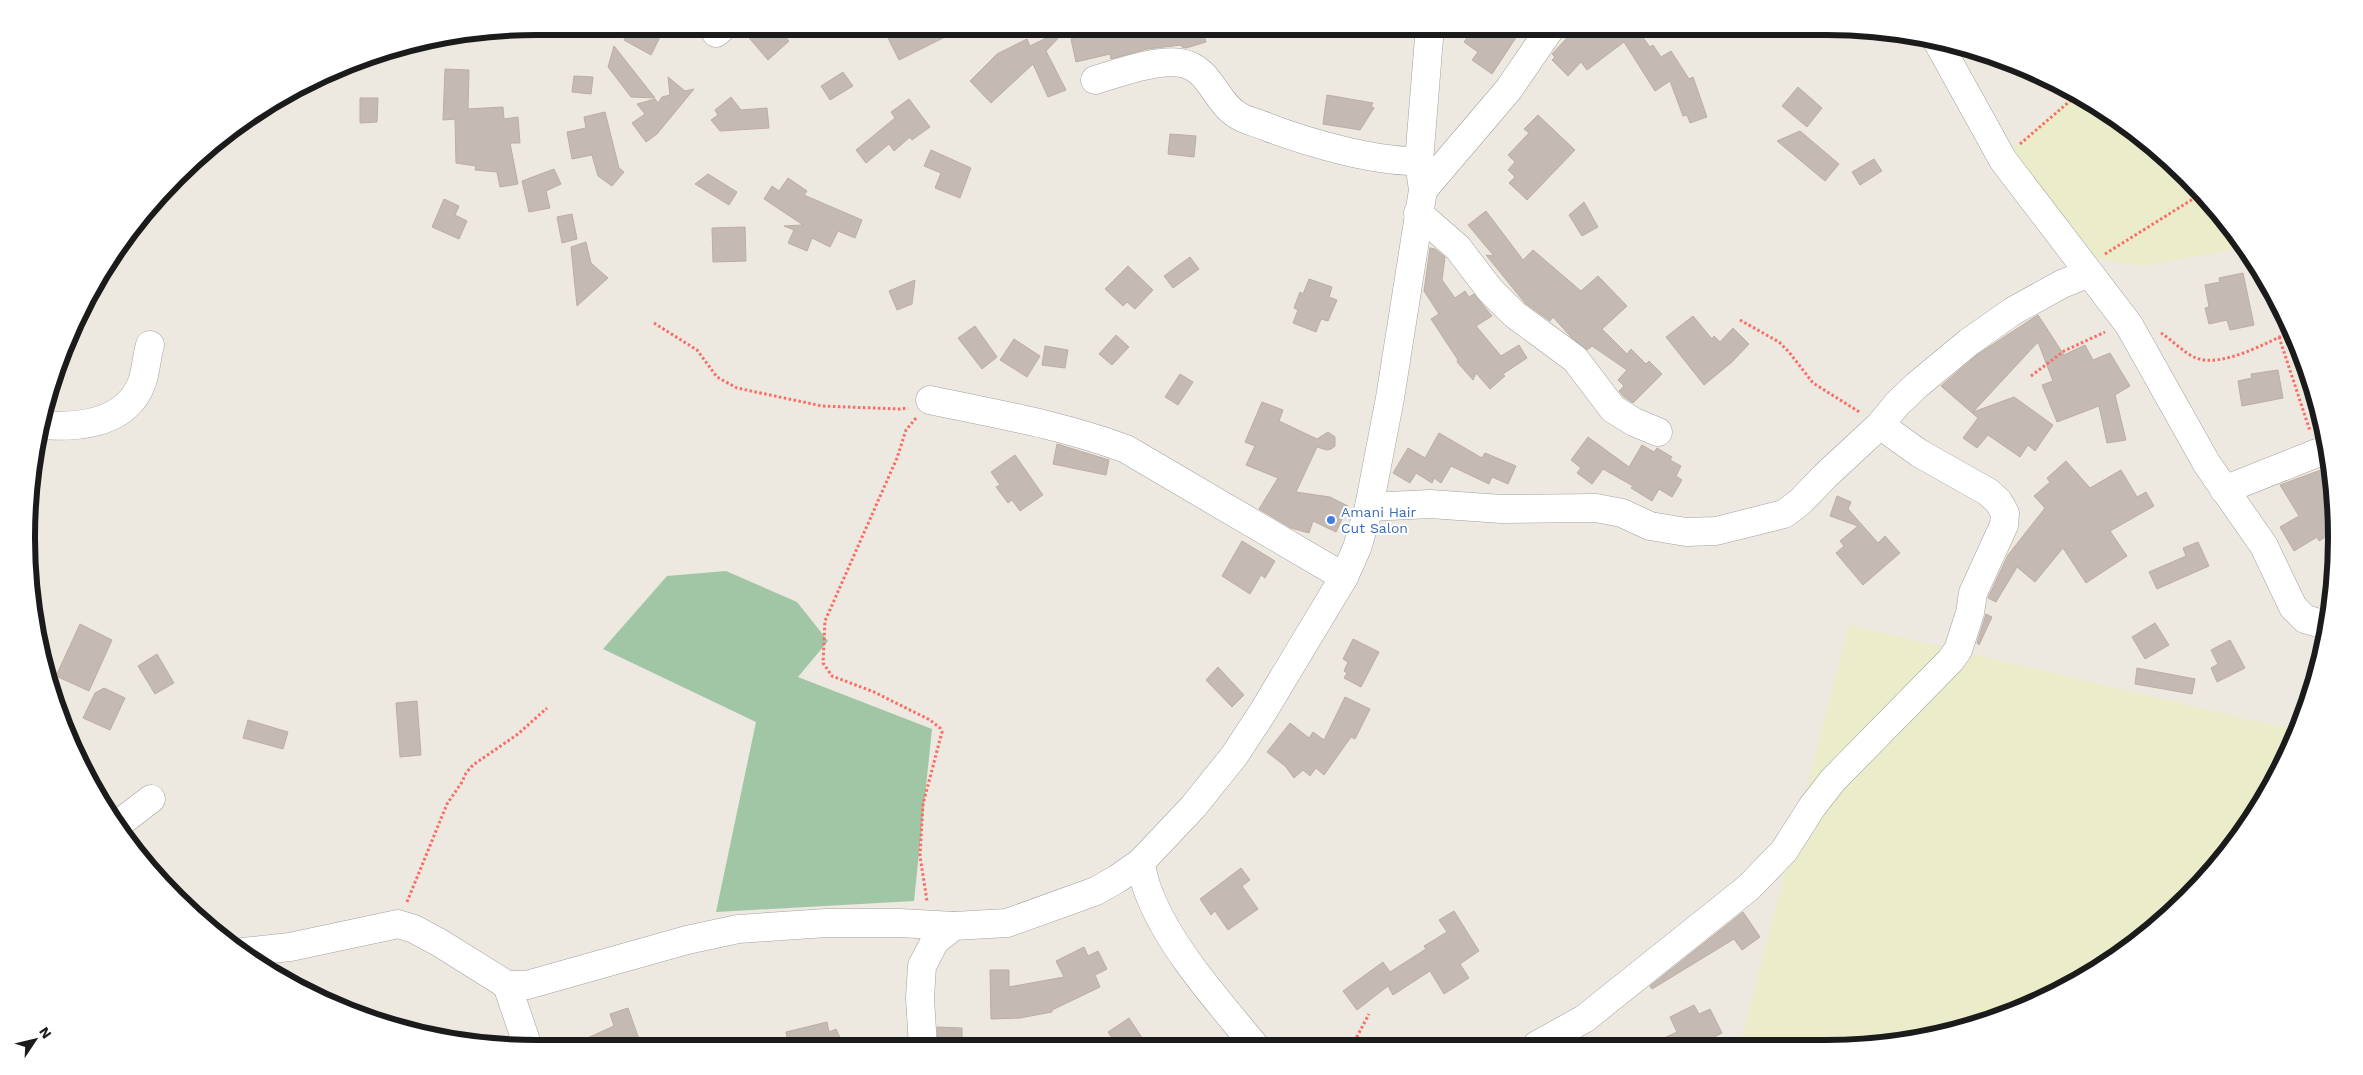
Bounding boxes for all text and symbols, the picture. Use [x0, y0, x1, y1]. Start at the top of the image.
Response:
place label: Amani Hair Cut Salon [1341, 504, 1417, 536]
marker: Amani Hair Cut Salon [1325, 514, 1337, 526]
north arrow [10, 1015, 60, 1065]
text: N [36, 1024, 55, 1041]

